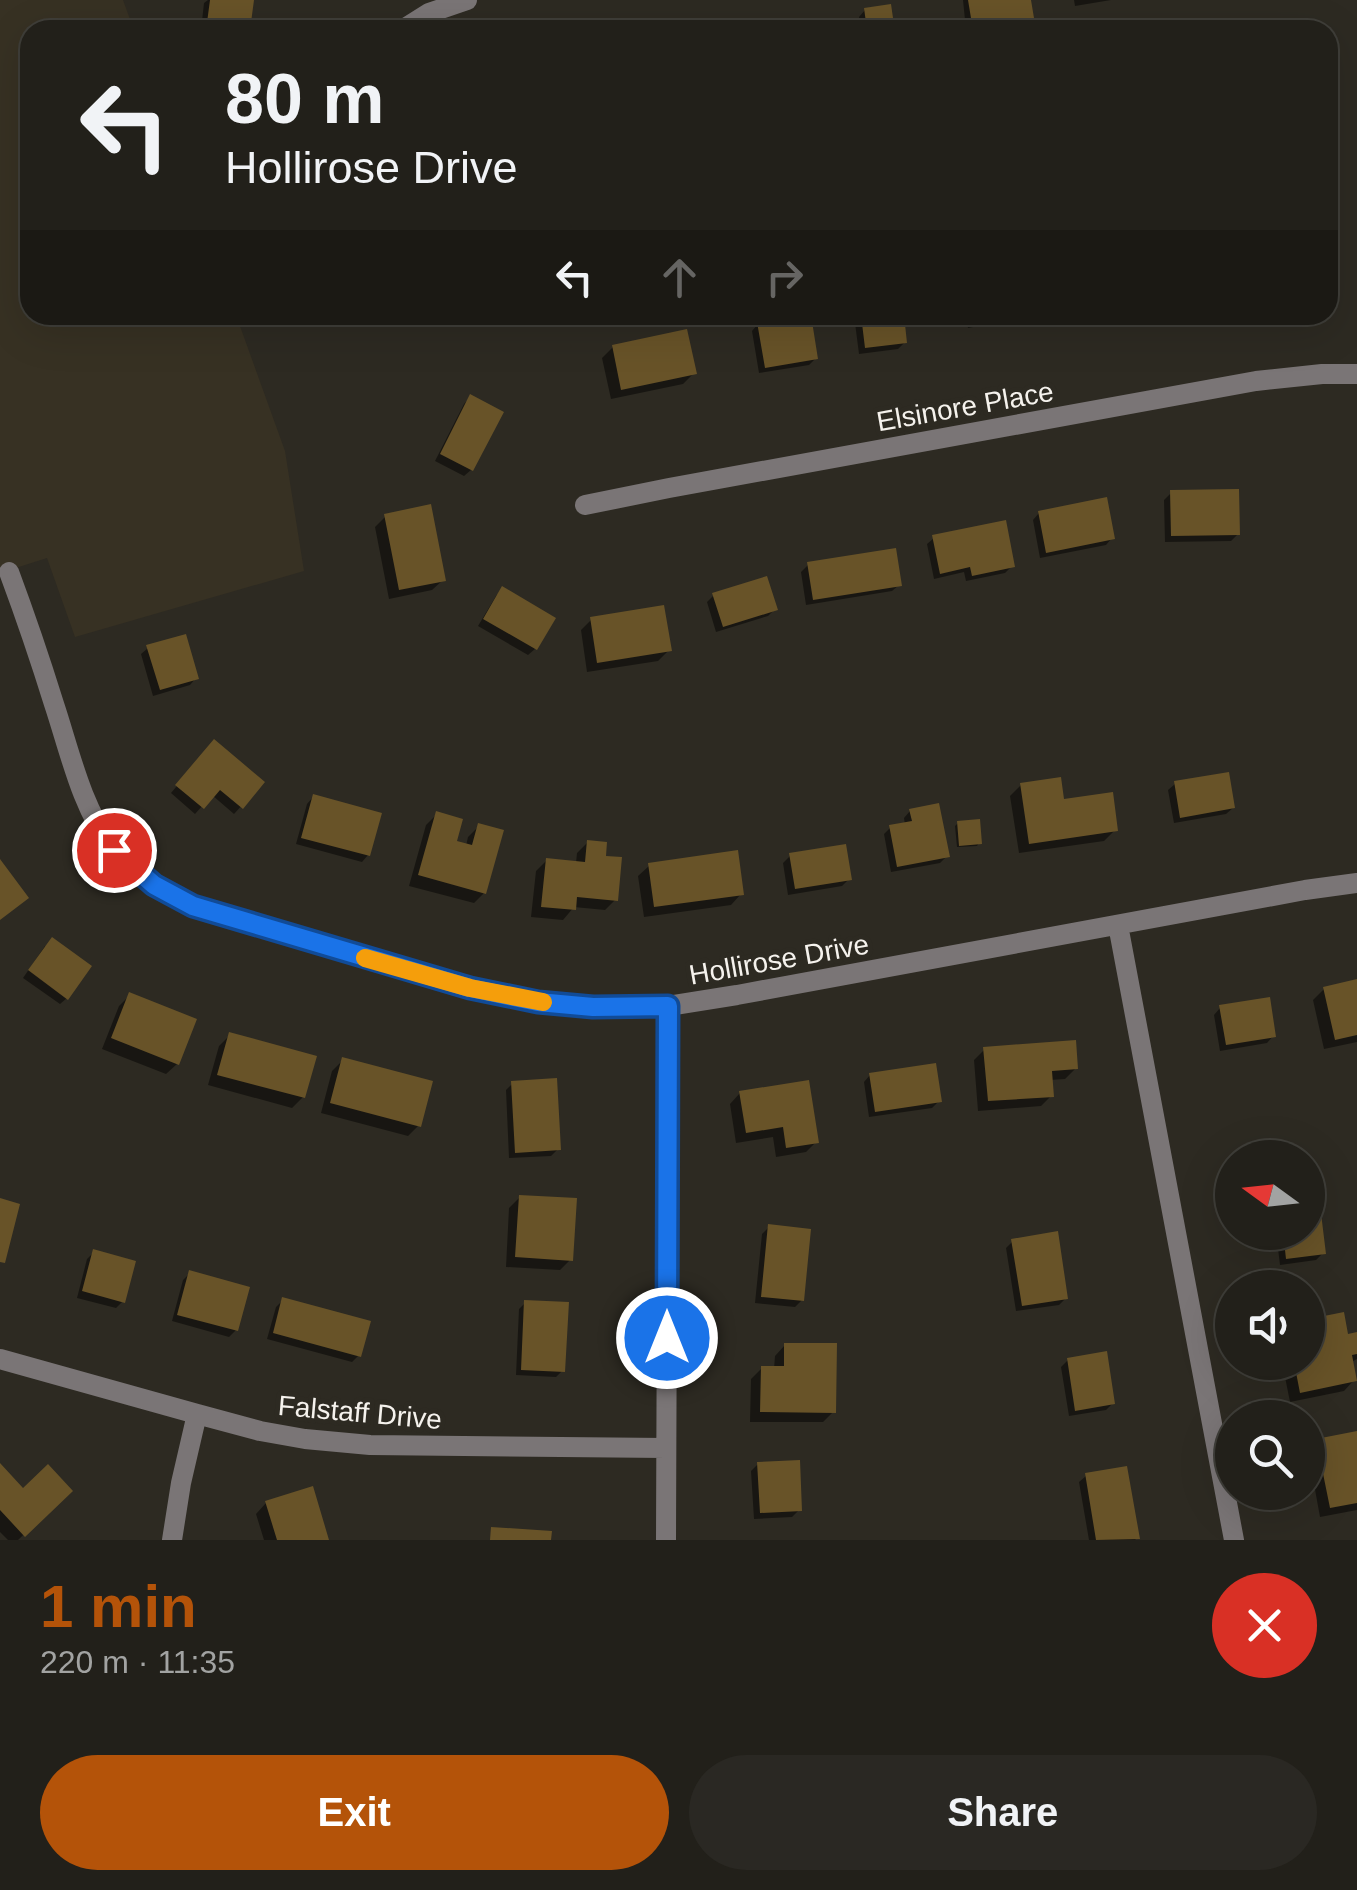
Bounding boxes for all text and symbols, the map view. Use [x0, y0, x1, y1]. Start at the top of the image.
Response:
icon: left [60, 60, 190, 190]
text: 80 m [225, 60, 385, 138]
text: Hollirose Drive [225, 142, 518, 193]
icon: left [547, 250, 602, 305]
icon: ahead [652, 250, 707, 305]
icon: right [757, 250, 812, 305]
street label: Elsinore Place [874, 376, 1056, 437]
pin [72, 808, 157, 893]
icon: arrive [87, 823, 142, 878]
street label: Hollirose Drive [687, 928, 871, 991]
north arrow [1215, 1140, 1325, 1250]
map controls [1215, 1140, 1325, 1510]
button: sound [1215, 1270, 1325, 1380]
position arrow [615, 1286, 719, 1390]
street label: Falstaff Drive [277, 1390, 443, 1435]
button: search [1215, 1400, 1325, 1510]
text: 1 min [40, 1573, 197, 1640]
button: close [1212, 1573, 1317, 1678]
text: 220 m · 11:35 [40, 1644, 235, 1680]
button: Exit [40, 1755, 669, 1870]
button: Share [689, 1755, 1317, 1870]

